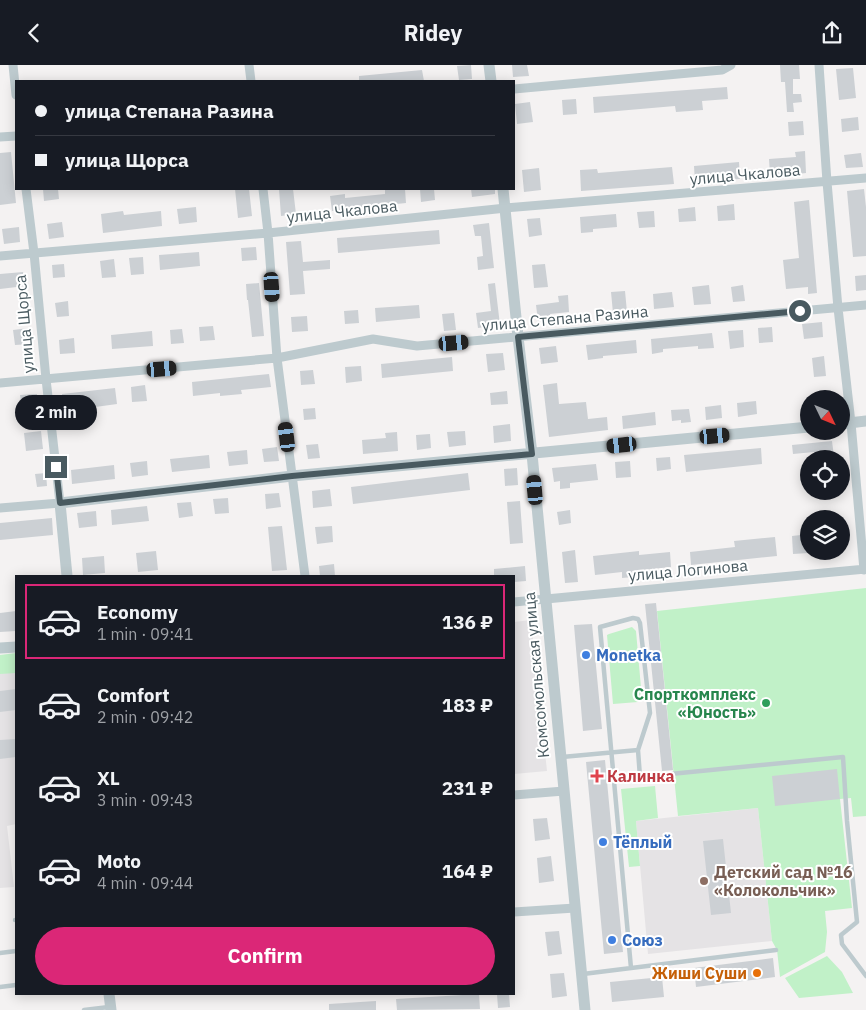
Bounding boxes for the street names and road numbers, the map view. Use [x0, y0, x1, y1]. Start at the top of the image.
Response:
street label: улица Чкалова [689, 159, 802, 189]
street label: улица Чкалова [286, 195, 399, 227]
street label: улица Щорса [10, 274, 38, 374]
street label: улица Степана Разина [481, 301, 650, 335]
street label: улица Логинова [627, 555, 749, 585]
street label: Комсомольская улица [519, 591, 553, 759]

